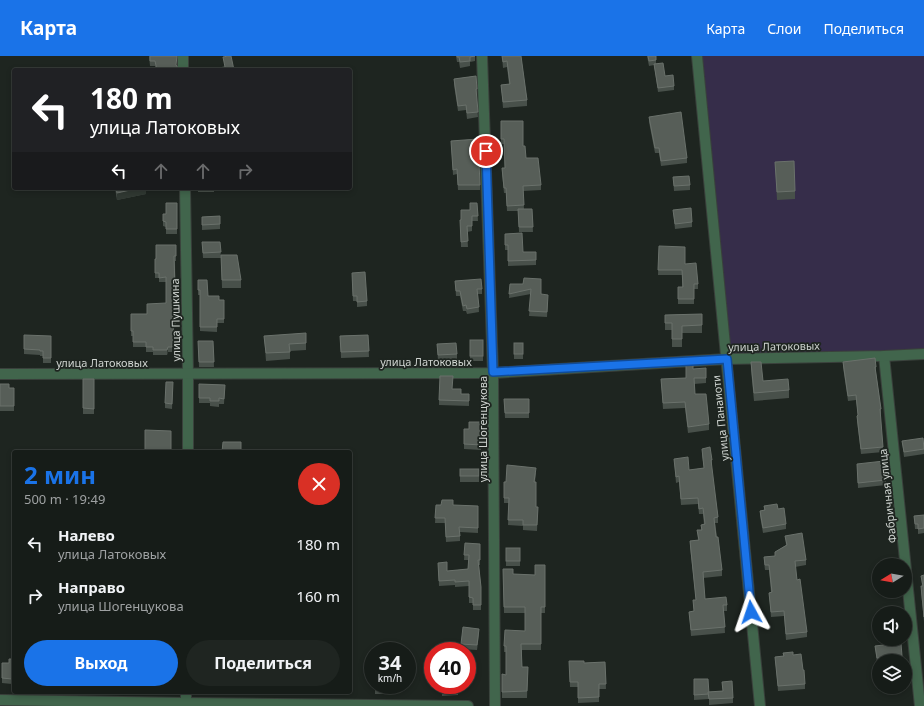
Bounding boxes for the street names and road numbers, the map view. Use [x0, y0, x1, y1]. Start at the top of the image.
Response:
street label: улица Пушкина [167, 278, 183, 362]
street label: улица Латоковых [728, 338, 820, 354]
street label: улица Латоковых [380, 354, 472, 369]
street label: улица Латоковых [56, 355, 148, 370]
street label: улица Панаиоти [708, 374, 732, 462]
street label: улица Шогенцукова [475, 376, 490, 482]
street label: Фабричная улица [875, 448, 899, 544]

